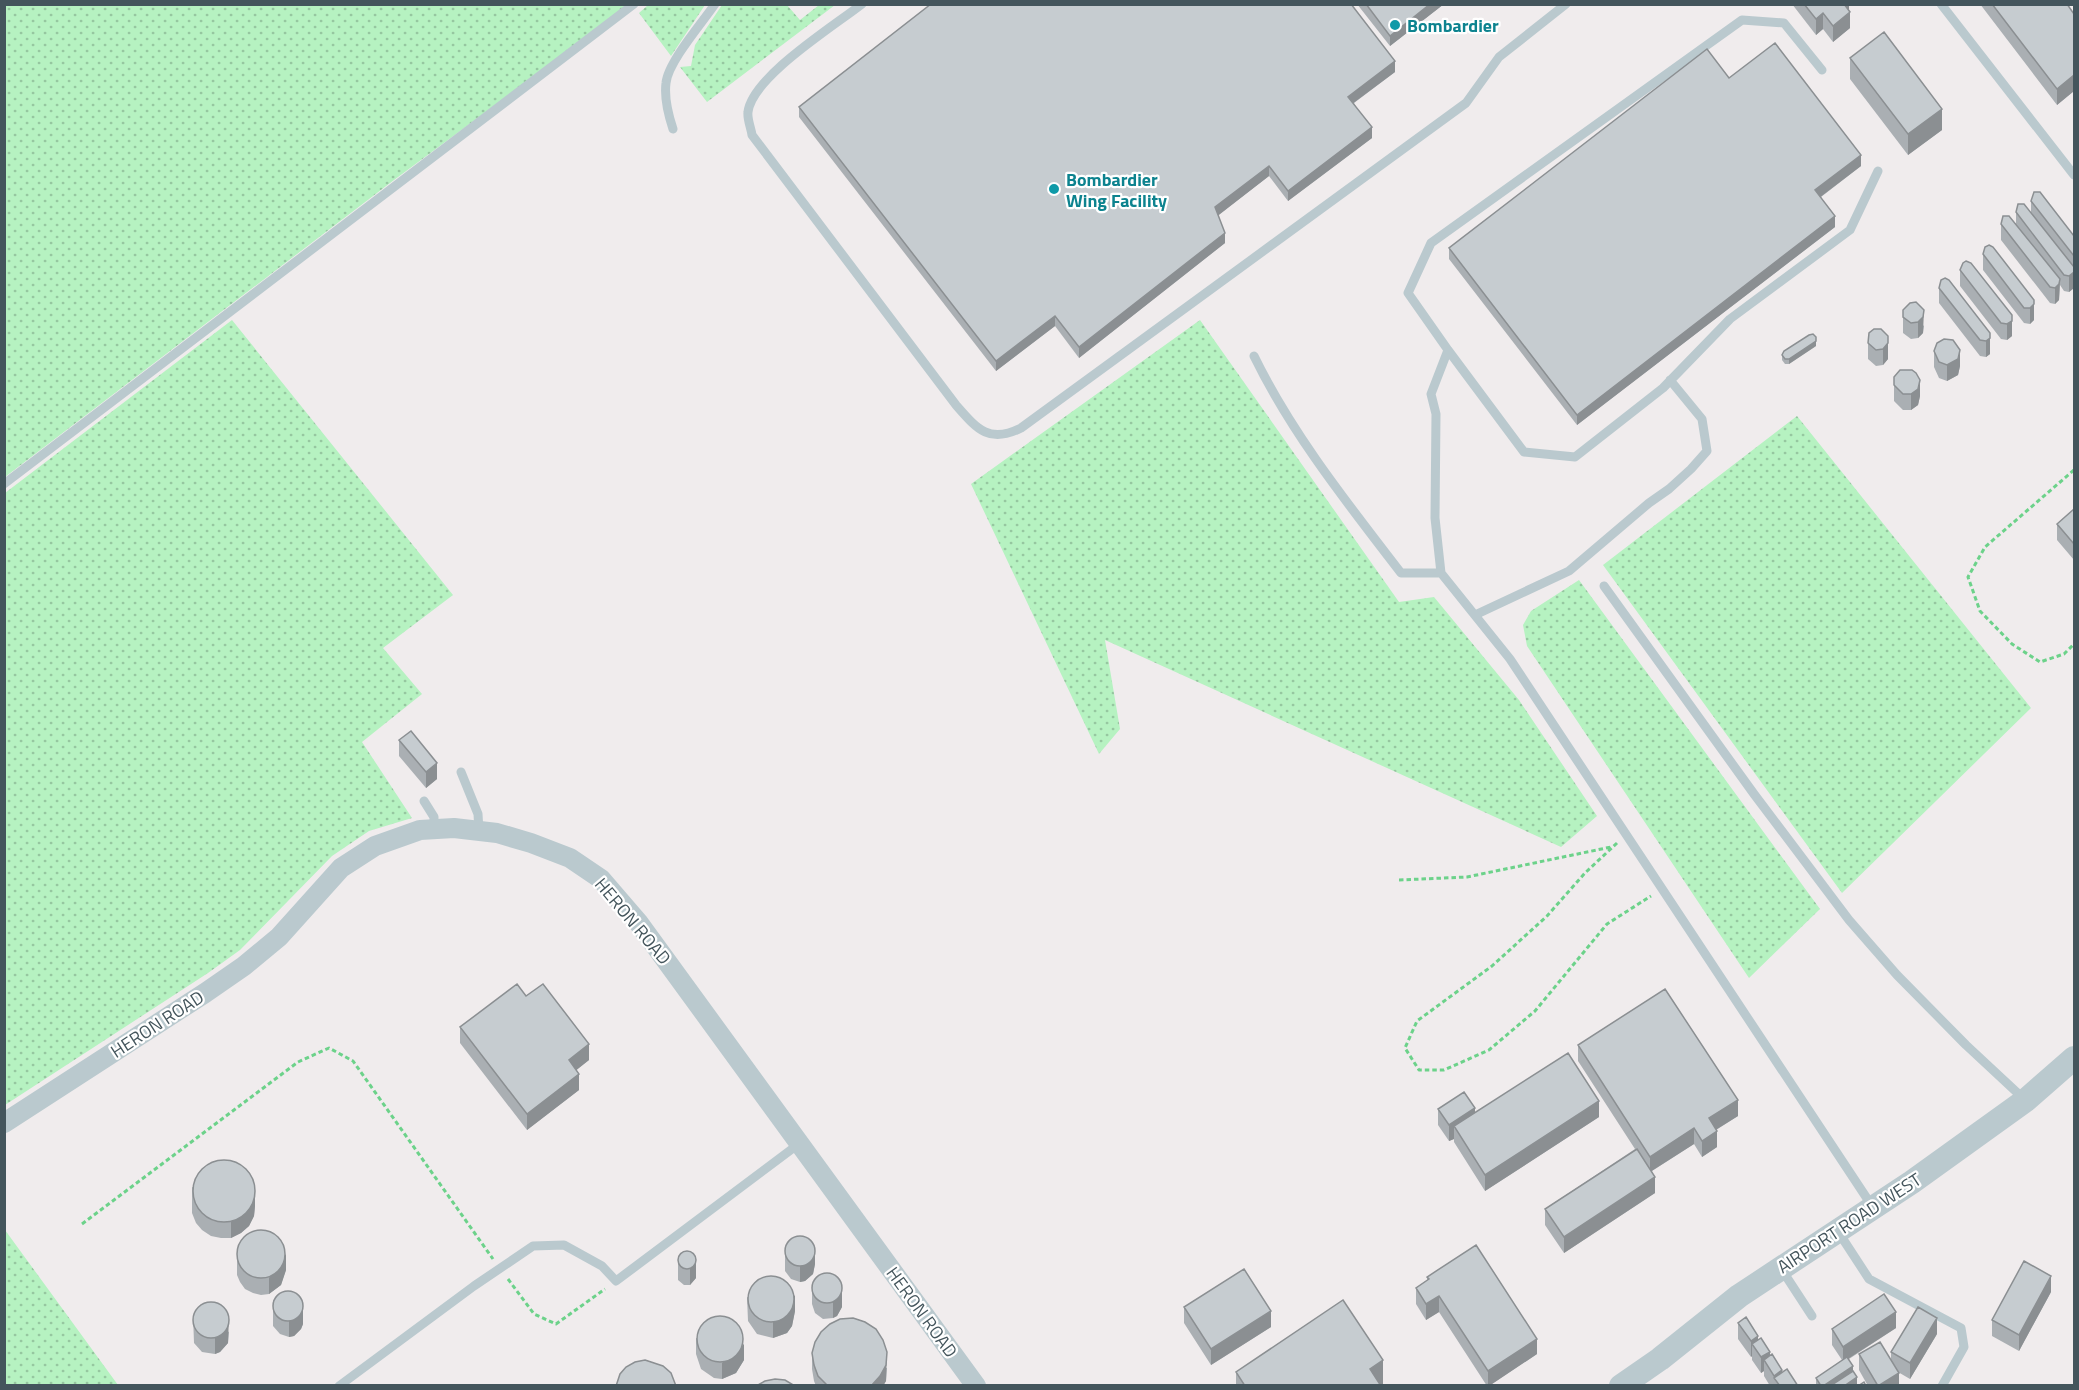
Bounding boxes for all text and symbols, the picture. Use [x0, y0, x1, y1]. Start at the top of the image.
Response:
place label: Bombardier [1407, 12, 1499, 39]
marker: Bombardier [1388, 18, 1402, 32]
place label: Bombardier Wing Facility [1066, 166, 1167, 214]
marker: Bombardier Wing Facility [1047, 182, 1061, 196]
street label: HERON ROAD [588, 872, 678, 970]
street label: HERON ROAD [105, 984, 209, 1064]
street label: AIRPORT ROAD WEST [1772, 1166, 1927, 1280]
street label: HERON ROAD [880, 1261, 964, 1363]

